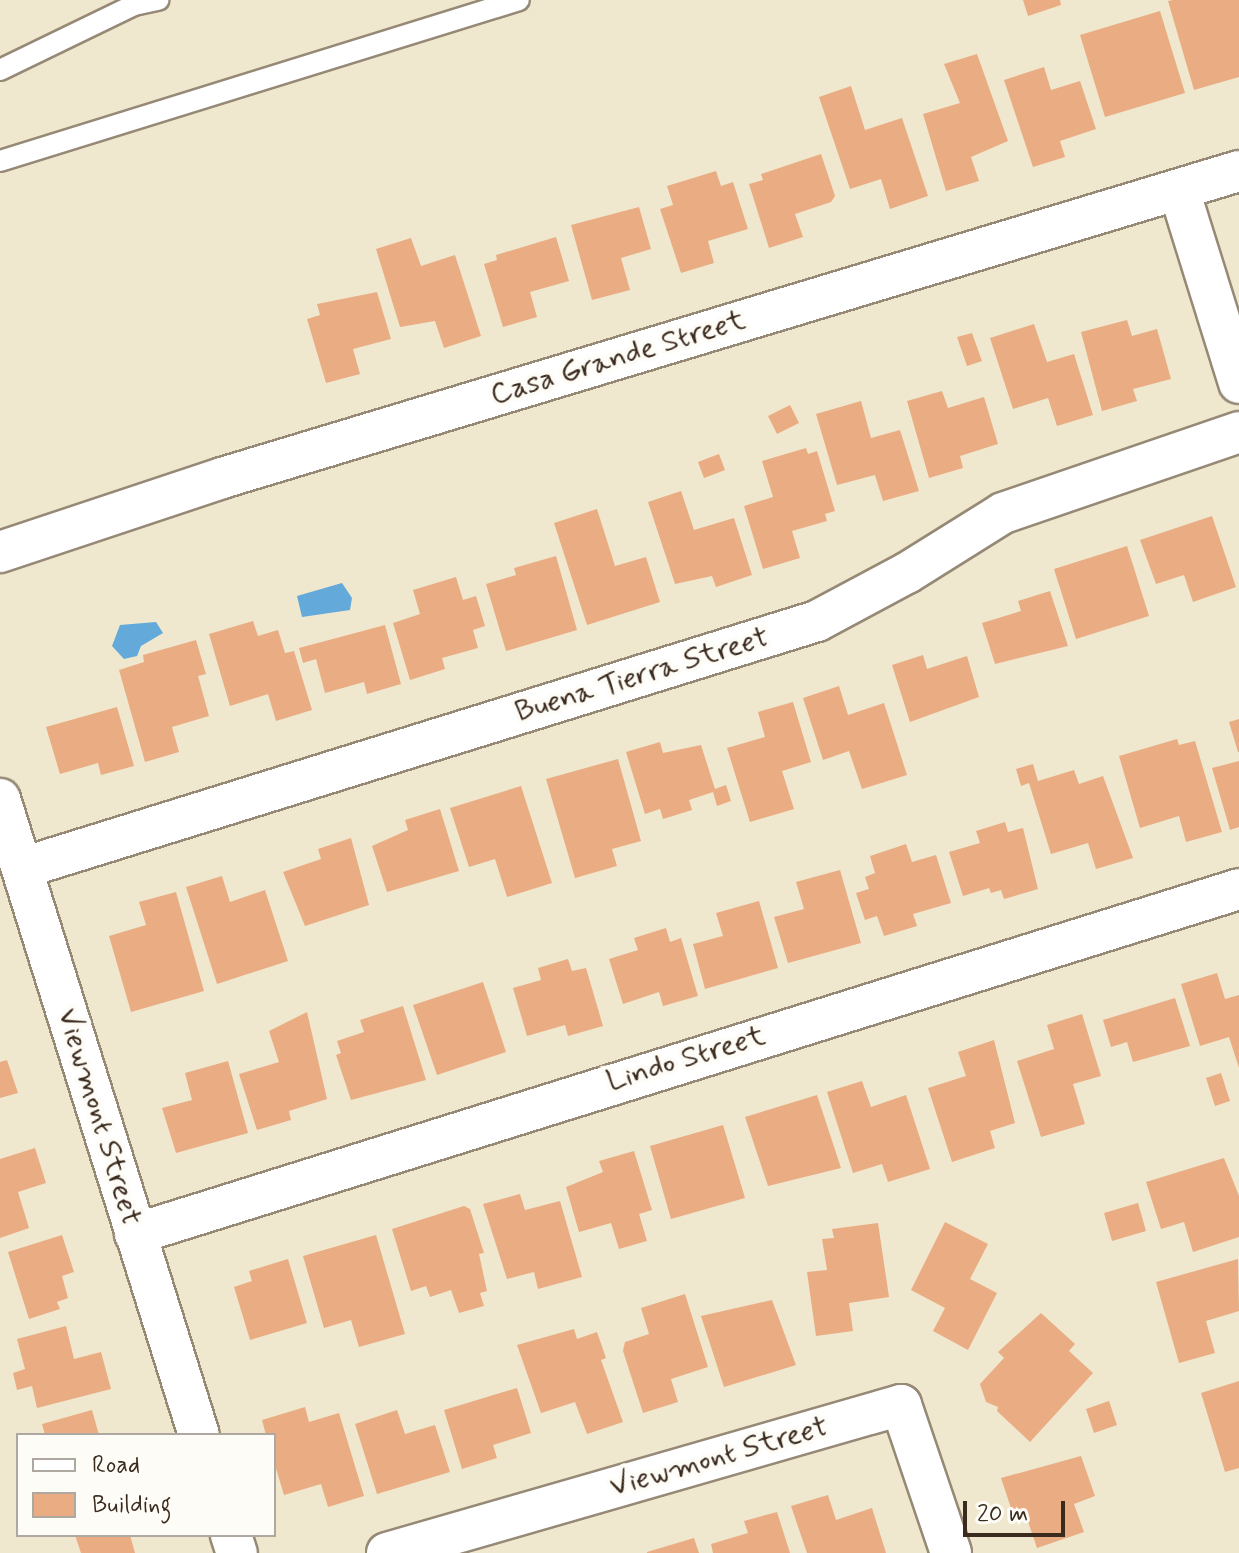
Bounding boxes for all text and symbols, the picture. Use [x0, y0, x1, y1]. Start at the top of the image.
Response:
street label: Casa Grande Street [486, 302, 750, 414]
street label: Buena Tierra Street [512, 620, 772, 730]
street label: Viewmont Street [49, 1005, 149, 1229]
street label: Lindo Street [602, 1018, 770, 1100]
street label: Viewmont Street [607, 1409, 831, 1505]
legend [16, 1433, 276, 1537]
text: Road [92, 1450, 140, 1481]
scale bar [967, 1485, 1069, 1535]
text: Building [92, 1490, 172, 1521]
text: 20 m [977, 1499, 1028, 1530]

